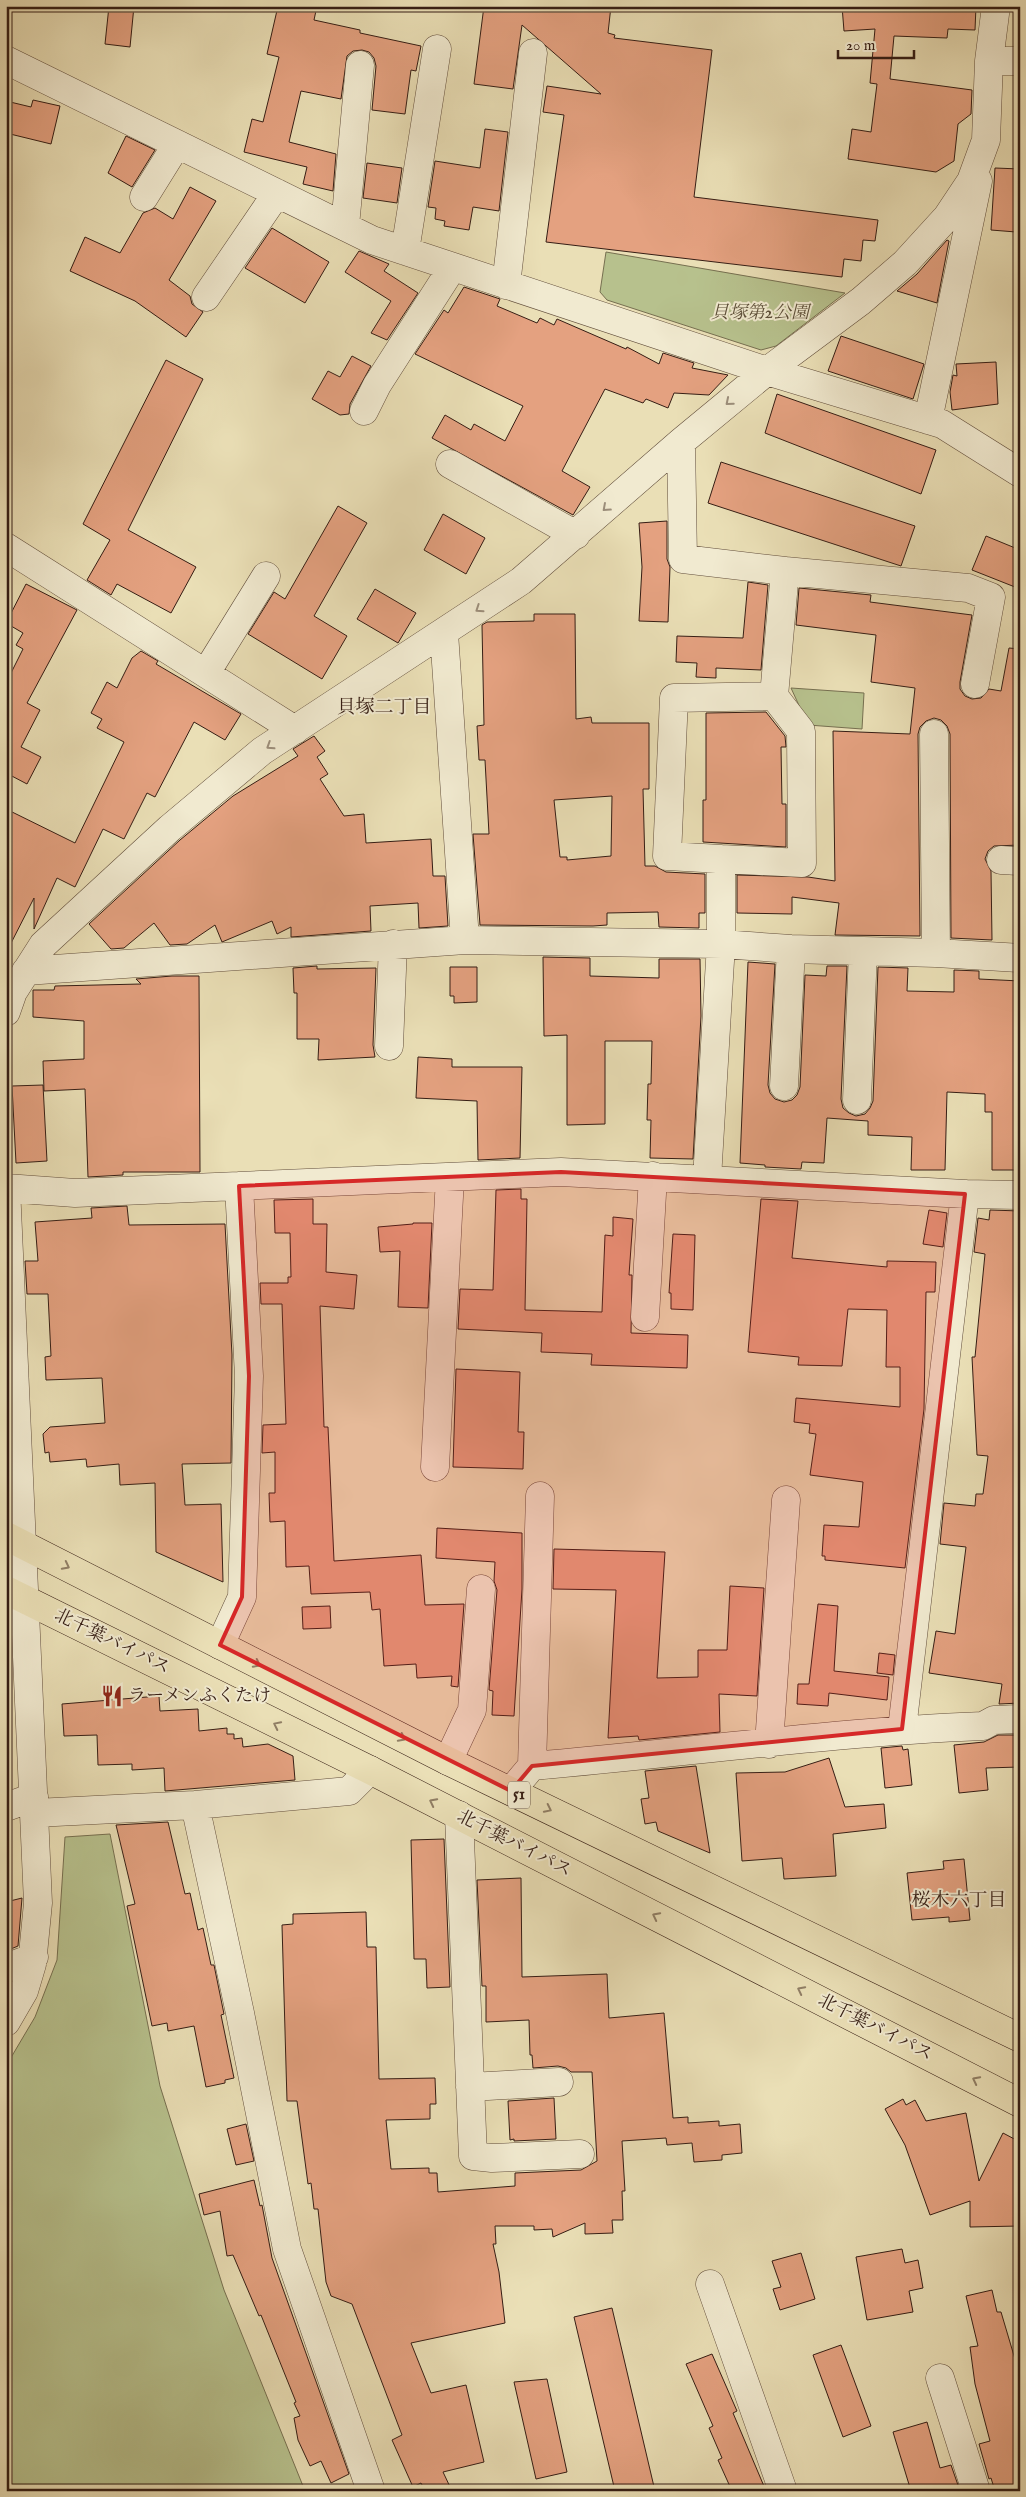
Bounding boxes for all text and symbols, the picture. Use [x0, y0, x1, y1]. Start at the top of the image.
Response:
scale bar [838, 28, 915, 60]
text: 20 m [846, 36, 876, 55]
park label: 貝塚第2公園 [711, 302, 812, 325]
one-way arrow [726, 396, 735, 405]
one-way arrow [603, 502, 612, 511]
one-way arrow [476, 603, 485, 612]
district label: 貝塚二丁目 [336, 696, 432, 720]
one-way arrow [266, 739, 275, 749]
one-way arrow [61, 1560, 70, 1570]
street label: 北千葉バイパス [50, 1604, 174, 1680]
one-way arrow [252, 1658, 261, 1668]
restaurant icon: ラーメンふくたけ [99, 1683, 125, 1709]
place label: ラーメンふくたけ [128, 1685, 271, 1708]
one-way arrow [273, 1720, 282, 1731]
one-way arrow [397, 1732, 406, 1742]
road number: 51 [508, 1782, 530, 1808]
one-way arrow [430, 1798, 439, 1808]
one-way arrow [543, 1803, 552, 1813]
street label: 北千葉バイパス [453, 1805, 575, 1883]
district label: 桜木六丁目 [911, 1889, 1007, 1913]
one-way arrow [652, 1912, 661, 1922]
one-way arrow [797, 1986, 806, 1996]
street label: 北千葉バイパス [814, 1989, 936, 2067]
one-way arrow [973, 2076, 982, 2086]

